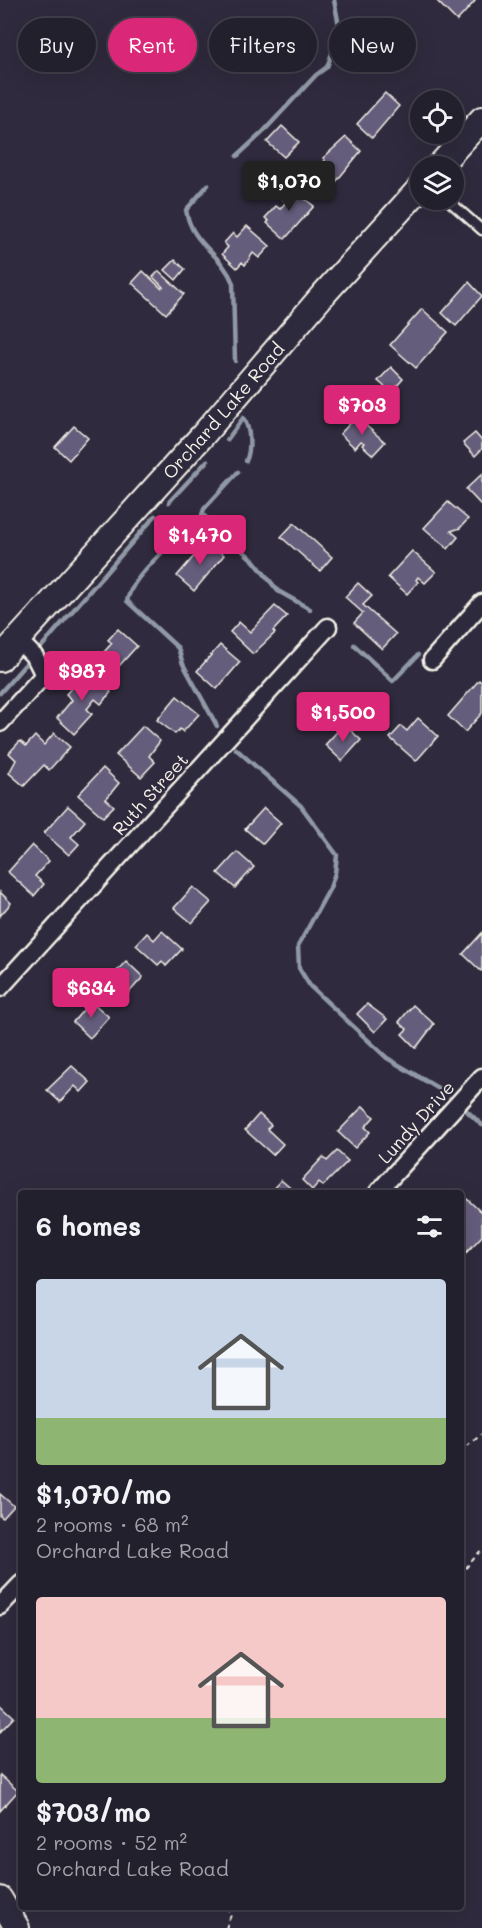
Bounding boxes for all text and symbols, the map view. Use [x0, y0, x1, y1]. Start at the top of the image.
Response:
chip: Buy [18, 18, 96, 72]
chip: Rent [108, 18, 197, 72]
chip: Filters [209, 18, 317, 72]
chip: New [329, 18, 416, 72]
map controls [410, 90, 464, 210]
button: locate [410, 90, 464, 144]
button: layers [410, 156, 464, 210]
pin: $1,070 [240, 161, 338, 212]
text: $1,070 [257, 167, 321, 193]
street label: Orchard Lake Road [157, 337, 289, 484]
pin: $703 [326, 385, 398, 436]
text: $703 [338, 391, 386, 417]
pin: $1,470 [151, 515, 249, 566]
text: $1,470 [168, 521, 232, 547]
pin: $987 [46, 651, 118, 702]
text: $987 [58, 657, 106, 683]
pin: $1,500 [294, 692, 392, 743]
text: $1,500 [311, 698, 375, 724]
street label: Ruth Street [107, 748, 193, 840]
pin: $634 [55, 968, 127, 1019]
text: $634 [66, 974, 116, 1000]
street label: Lundy Drive [372, 1076, 460, 1168]
text: 6 homes [36, 1209, 141, 1243]
icon: filters [413, 1210, 446, 1243]
icon: home [187, 1318, 295, 1426]
text: $1,070/mo [36, 1477, 171, 1511]
text: 2 rooms · 68 m² [36, 1511, 189, 1537]
text: Orchard Lake Road [36, 1537, 229, 1563]
icon: home [187, 1636, 295, 1744]
text: $703/mo [36, 1795, 150, 1829]
text: 2 rooms · 52 m² [36, 1829, 187, 1855]
text: Orchard Lake Road [36, 1855, 229, 1881]

